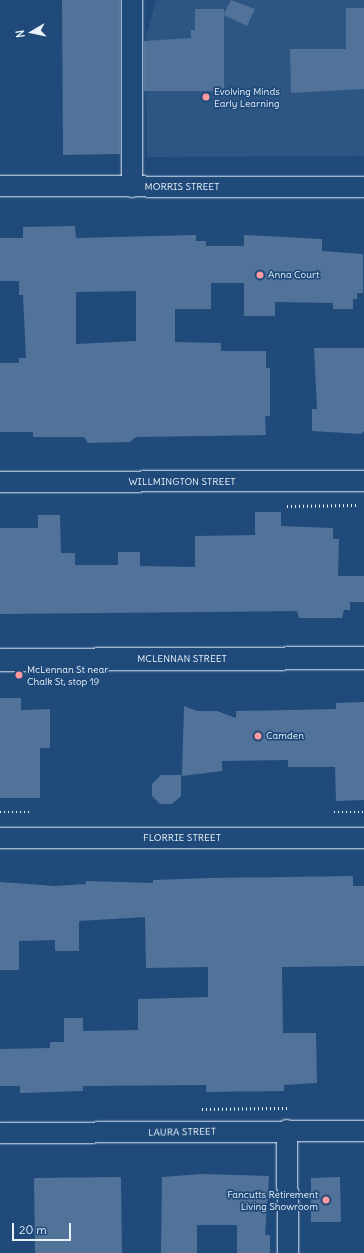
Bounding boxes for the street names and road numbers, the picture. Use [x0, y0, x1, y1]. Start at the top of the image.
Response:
street label: MORRIS STREET [145, 181, 219, 193]
street label: WILLMINGTON STREET [129, 476, 235, 488]
street label: MCLENNAN STREET [137, 653, 227, 665]
street label: FLORRIE STREET [143, 832, 221, 844]
street label: LAURA STREET [148, 1125, 216, 1139]

